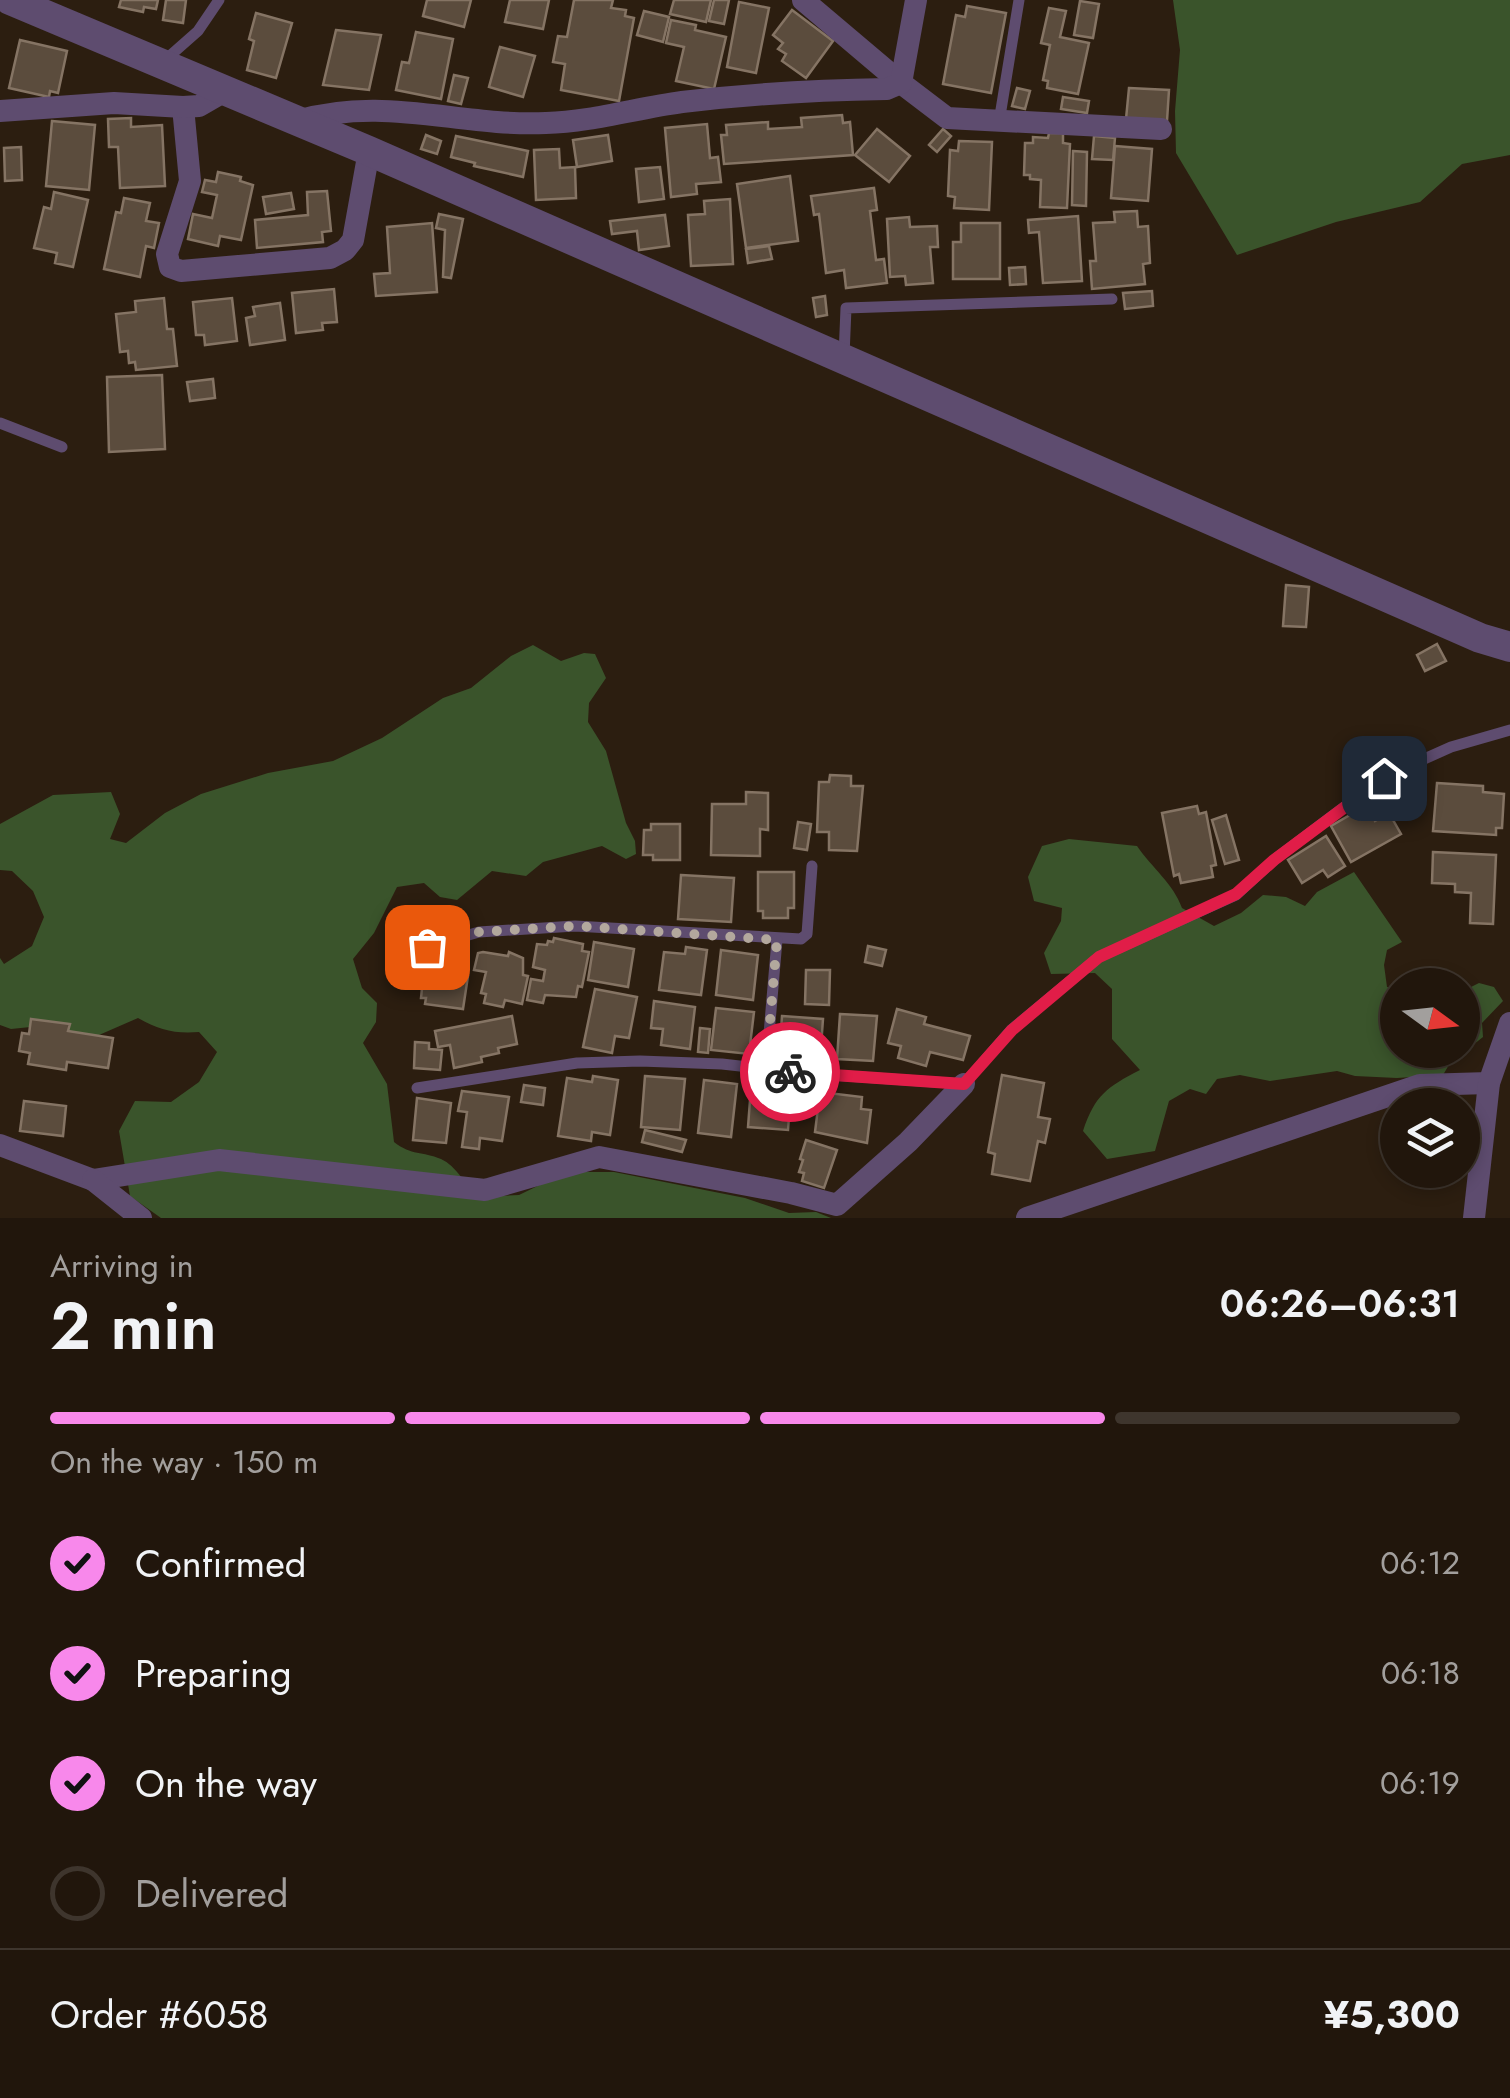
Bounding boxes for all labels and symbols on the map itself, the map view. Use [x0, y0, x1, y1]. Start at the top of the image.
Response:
pin [1342, 736, 1427, 821]
pin [385, 905, 470, 990]
north arrow [1380, 968, 1480, 1068]
courier [740, 1022, 840, 1122]

